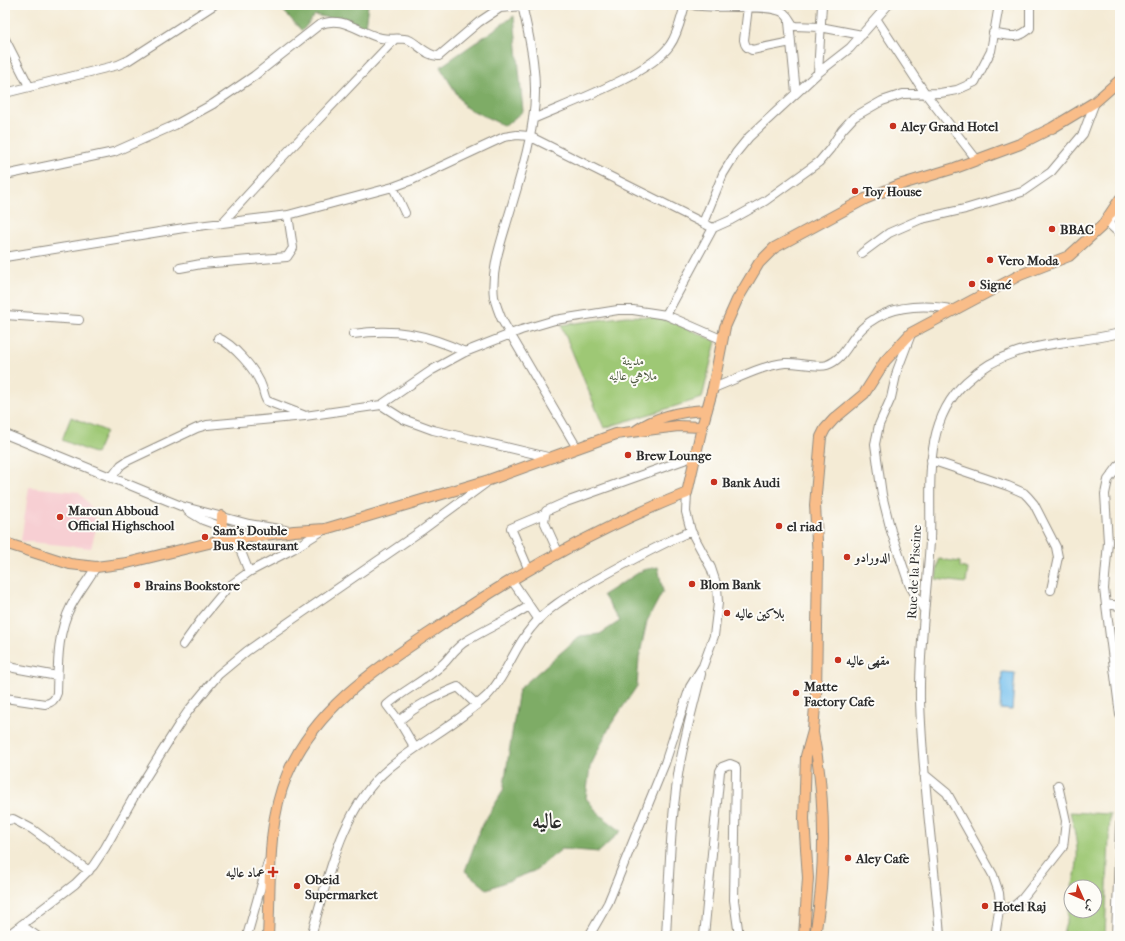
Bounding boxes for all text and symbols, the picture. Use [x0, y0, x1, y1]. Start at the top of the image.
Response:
place label: Aley Grand Hotel [900, 119, 999, 135]
marker: Aley Grand Hotel [888, 121, 898, 131]
place label: Toy House [862, 184, 922, 200]
marker: Toy House [850, 186, 860, 196]
place label: BBAC [1060, 222, 1094, 237]
marker: BBAC [1047, 224, 1057, 234]
place label: Vero Moda [997, 253, 1059, 268]
marker: Vero Moda [985, 255, 995, 265]
place label: Signé [980, 277, 1012, 293]
marker: Signé [967, 279, 977, 289]
park label: مدينة ملاهي عاليه [609, 353, 657, 387]
place label: Brew Lounge [636, 448, 712, 464]
marker: Brew Lounge [623, 450, 633, 460]
place label: Bank Audi [722, 475, 780, 490]
marker: Bank Audi [709, 477, 719, 487]
place label: Maroun Abboud Official Highschool [67, 503, 175, 534]
marker: Maroun Abboud Official Highschool [55, 512, 65, 522]
place label: el riad [787, 519, 823, 534]
marker: el riad [774, 521, 784, 531]
place label: Sam's Double Bus Restaurant [213, 523, 299, 553]
street label: Rue de la Piscine [904, 524, 924, 620]
marker: Sam's Double Bus Restaurant [200, 532, 210, 542]
place label: الدورادو [853, 550, 890, 566]
marker: الدورادو [842, 552, 852, 562]
place label: Blom Bank [700, 577, 762, 592]
place label: Brains Bookstore [145, 578, 241, 593]
marker: Blom Bank [687, 579, 697, 589]
marker: Brains Bookstore [132, 580, 142, 590]
place label: بلاكين عاليه [735, 606, 785, 622]
marker: بلاكين عاليه [722, 608, 732, 618]
place label: مقهى عاليه [846, 653, 890, 670]
marker: مقهى عاليه [833, 655, 843, 665]
place label: Matte Factory Cafe [803, 679, 875, 710]
marker: Matte Factory Cafe [791, 688, 801, 698]
district label: عاليه [532, 809, 562, 833]
place label: Aley Cafe [855, 851, 910, 867]
marker: Aley Cafe [843, 853, 853, 863]
place label: عماد عاليه [226, 865, 265, 880]
marker: عماد عاليه [268, 867, 278, 877]
place label: Obeid Supermarket [305, 872, 378, 903]
north arrow [1063, 879, 1103, 919]
marker: Obeid Supermarket [292, 881, 302, 891]
text: ش [1081, 897, 1098, 914]
place label: Hotel Raj [993, 899, 1046, 914]
marker: Hotel Raj [980, 901, 990, 911]

